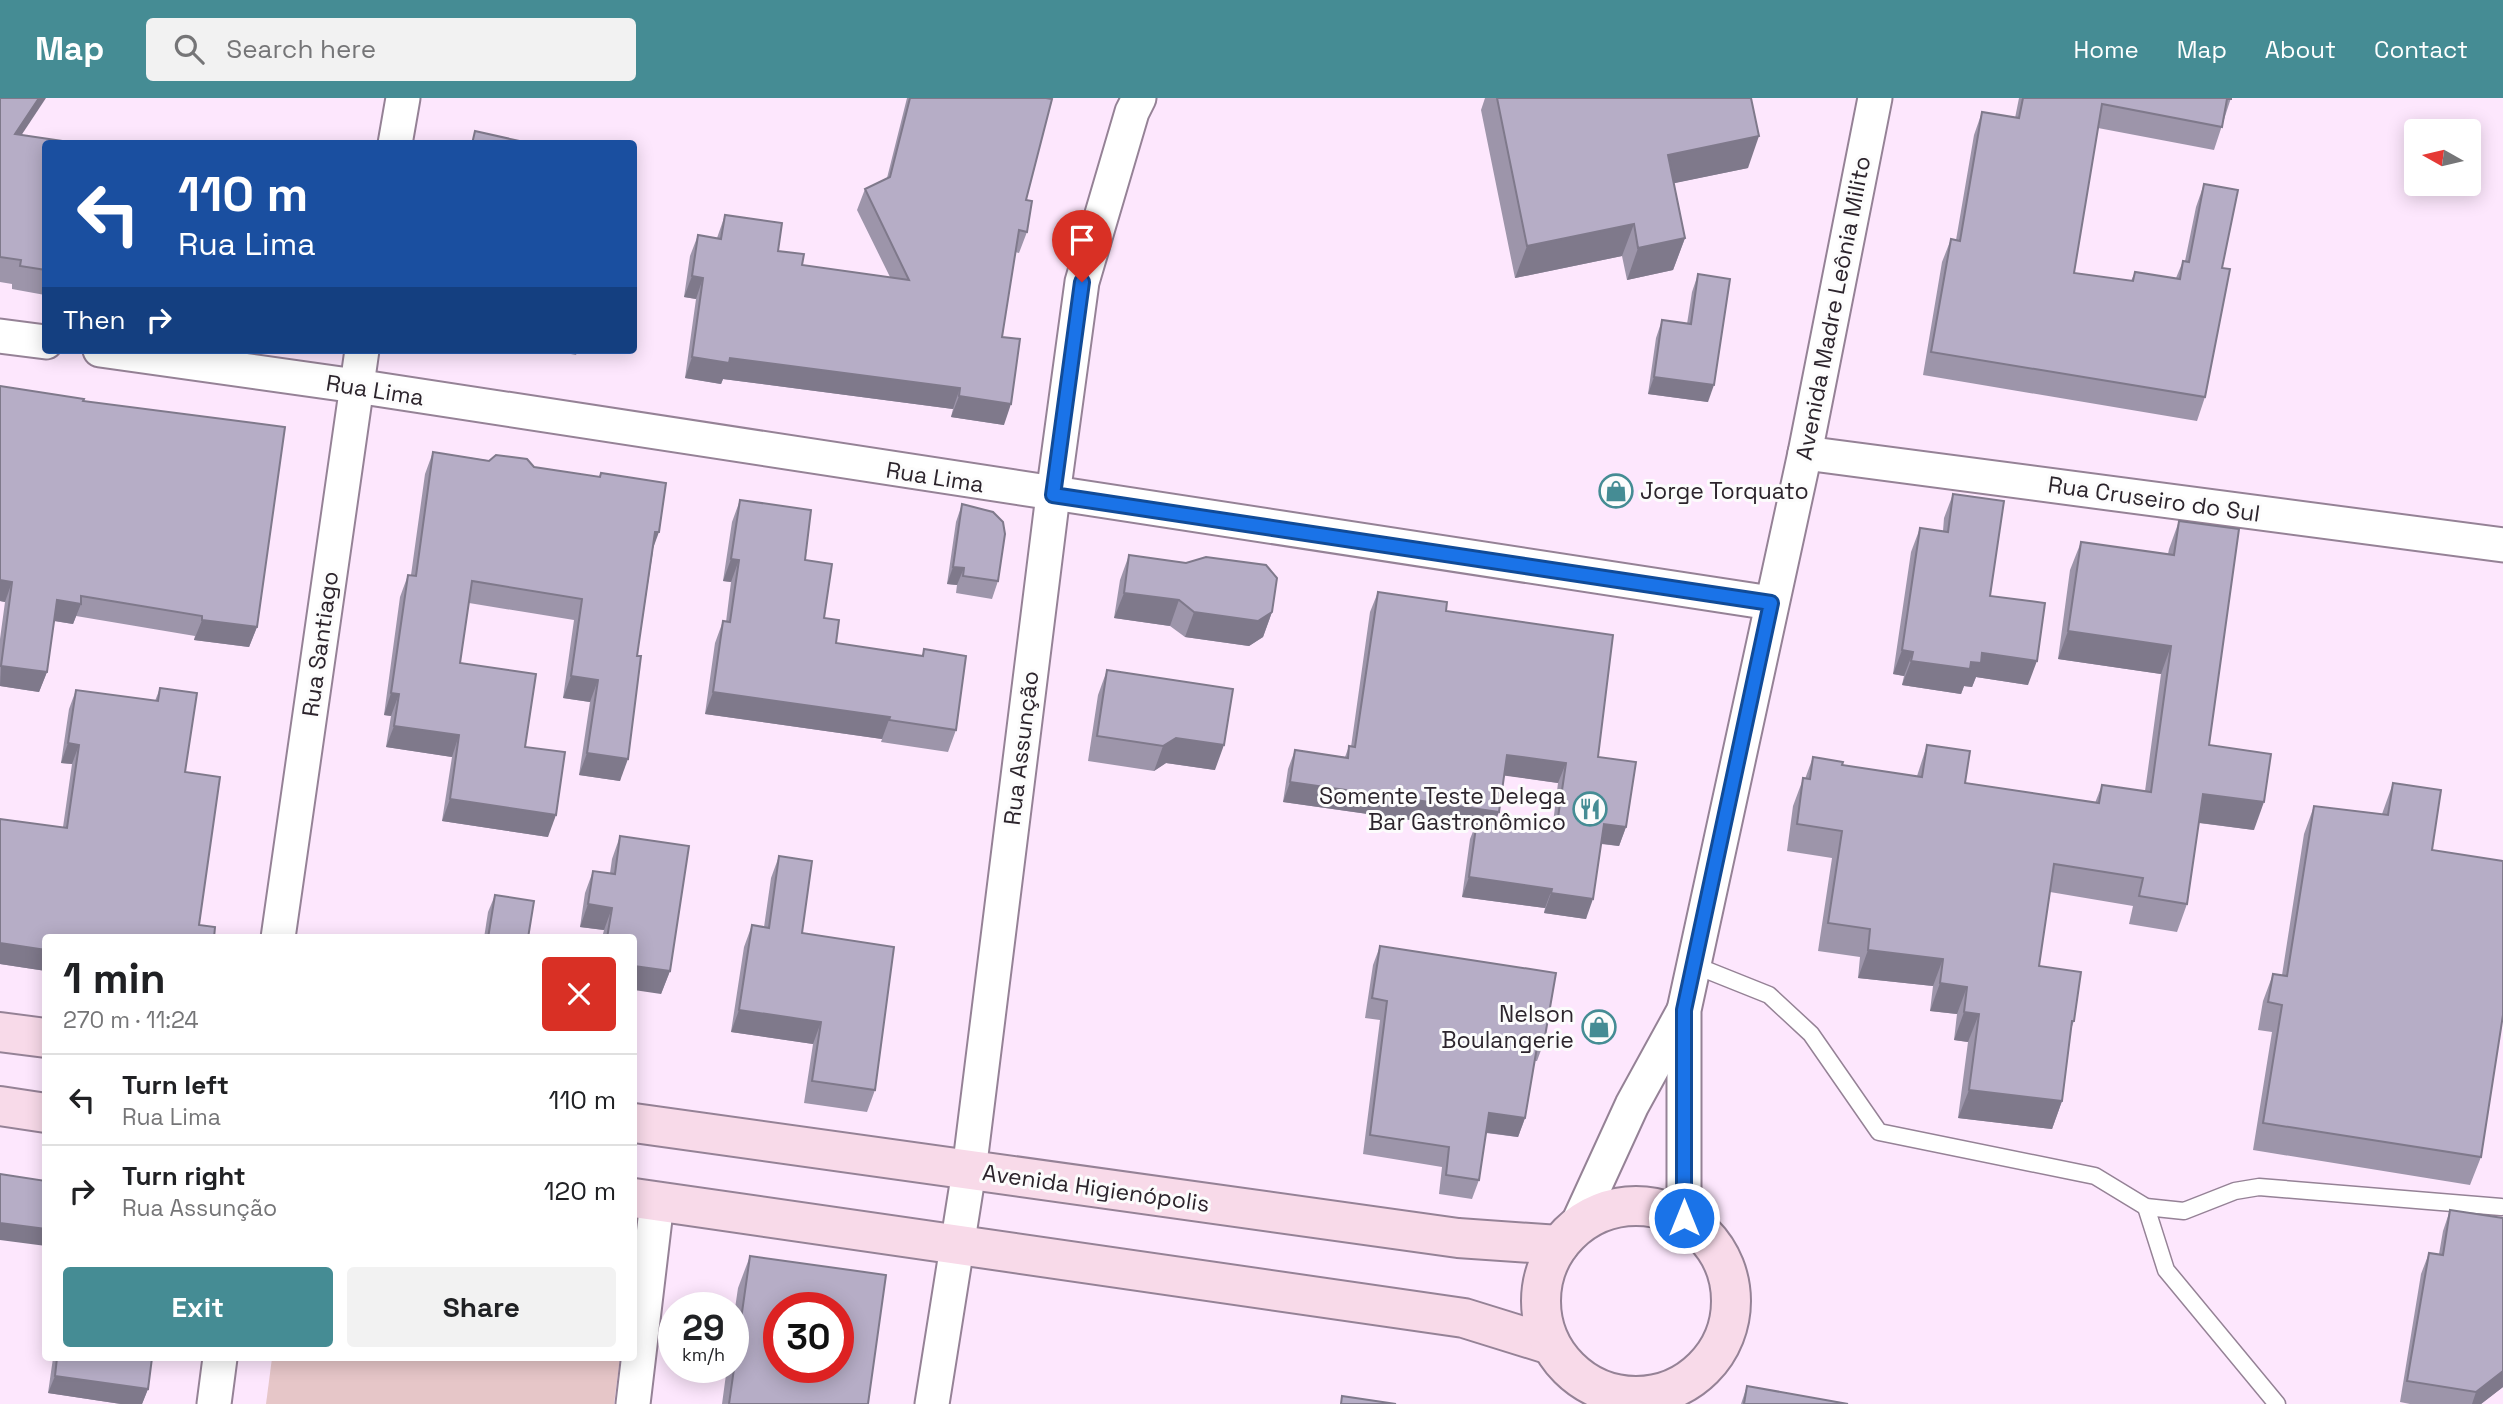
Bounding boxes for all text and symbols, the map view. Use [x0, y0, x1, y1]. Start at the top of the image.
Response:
search box [146, 18, 636, 81]
text: Map [35, 28, 104, 70]
icon: search [170, 30, 208, 68]
text: Search here [226, 32, 376, 66]
text: Home [2073, 34, 2139, 65]
text: Map [2177, 34, 2227, 65]
text: About [2265, 34, 2336, 65]
text: Contact [2374, 34, 2468, 65]
north arrow [2404, 119, 2482, 196]
map controls [2404, 119, 2481, 196]
street label: Avenida Madre Leônia Milito [1789, 153, 1877, 463]
text: 110 m [178, 163, 308, 225]
icon: left [63, 168, 154, 259]
pin [1052, 210, 1112, 282]
icon: arrive [1063, 221, 1101, 259]
text: Rua Lima [178, 224, 316, 264]
icon: right [140, 301, 178, 339]
text: Then [63, 303, 126, 337]
street label: Rua Lima [324, 367, 426, 413]
street label: Rua Lima [884, 454, 986, 500]
street label: Rua Cruseiro do Sul [2046, 469, 2262, 529]
shop icon: Jorge Torquato [1597, 472, 1635, 510]
place label: Jorge Torquato [1640, 476, 1809, 506]
street label: Rua Santiago [295, 569, 345, 719]
street label: Rua Assunção [997, 669, 1045, 827]
place label: Somente Teste Delega Bar Gastronômico [1319, 781, 1566, 837]
restaurant icon: Somente Teste Delega Bar Gastronômico [1571, 790, 1609, 828]
text: 1 min [63, 952, 166, 1005]
button: close [542, 957, 616, 1031]
place label: Nelson Boulangerie [1441, 999, 1574, 1055]
text: 270 m · 11:24 [63, 1005, 199, 1035]
shop icon: Nelson Boulangerie [1580, 1008, 1618, 1046]
text: Turn left [122, 1068, 229, 1102]
icon: left [63, 1081, 101, 1119]
text: 110 m [549, 1083, 616, 1117]
text: Rua Lima [122, 1102, 221, 1132]
street label: Avenida Higienópolis [981, 1157, 1211, 1219]
text: Turn right [122, 1159, 246, 1193]
icon: right [63, 1172, 101, 1210]
text: 120 m [544, 1174, 616, 1208]
position arrow [1647, 1181, 1721, 1255]
text: Rua Assunção [122, 1193, 277, 1223]
button: Exit [63, 1267, 333, 1347]
button: Share [347, 1267, 616, 1347]
speed limit sign: 30 [763, 1292, 854, 1383]
text: 29 [682, 1306, 725, 1350]
text: km/h [682, 1343, 725, 1366]

